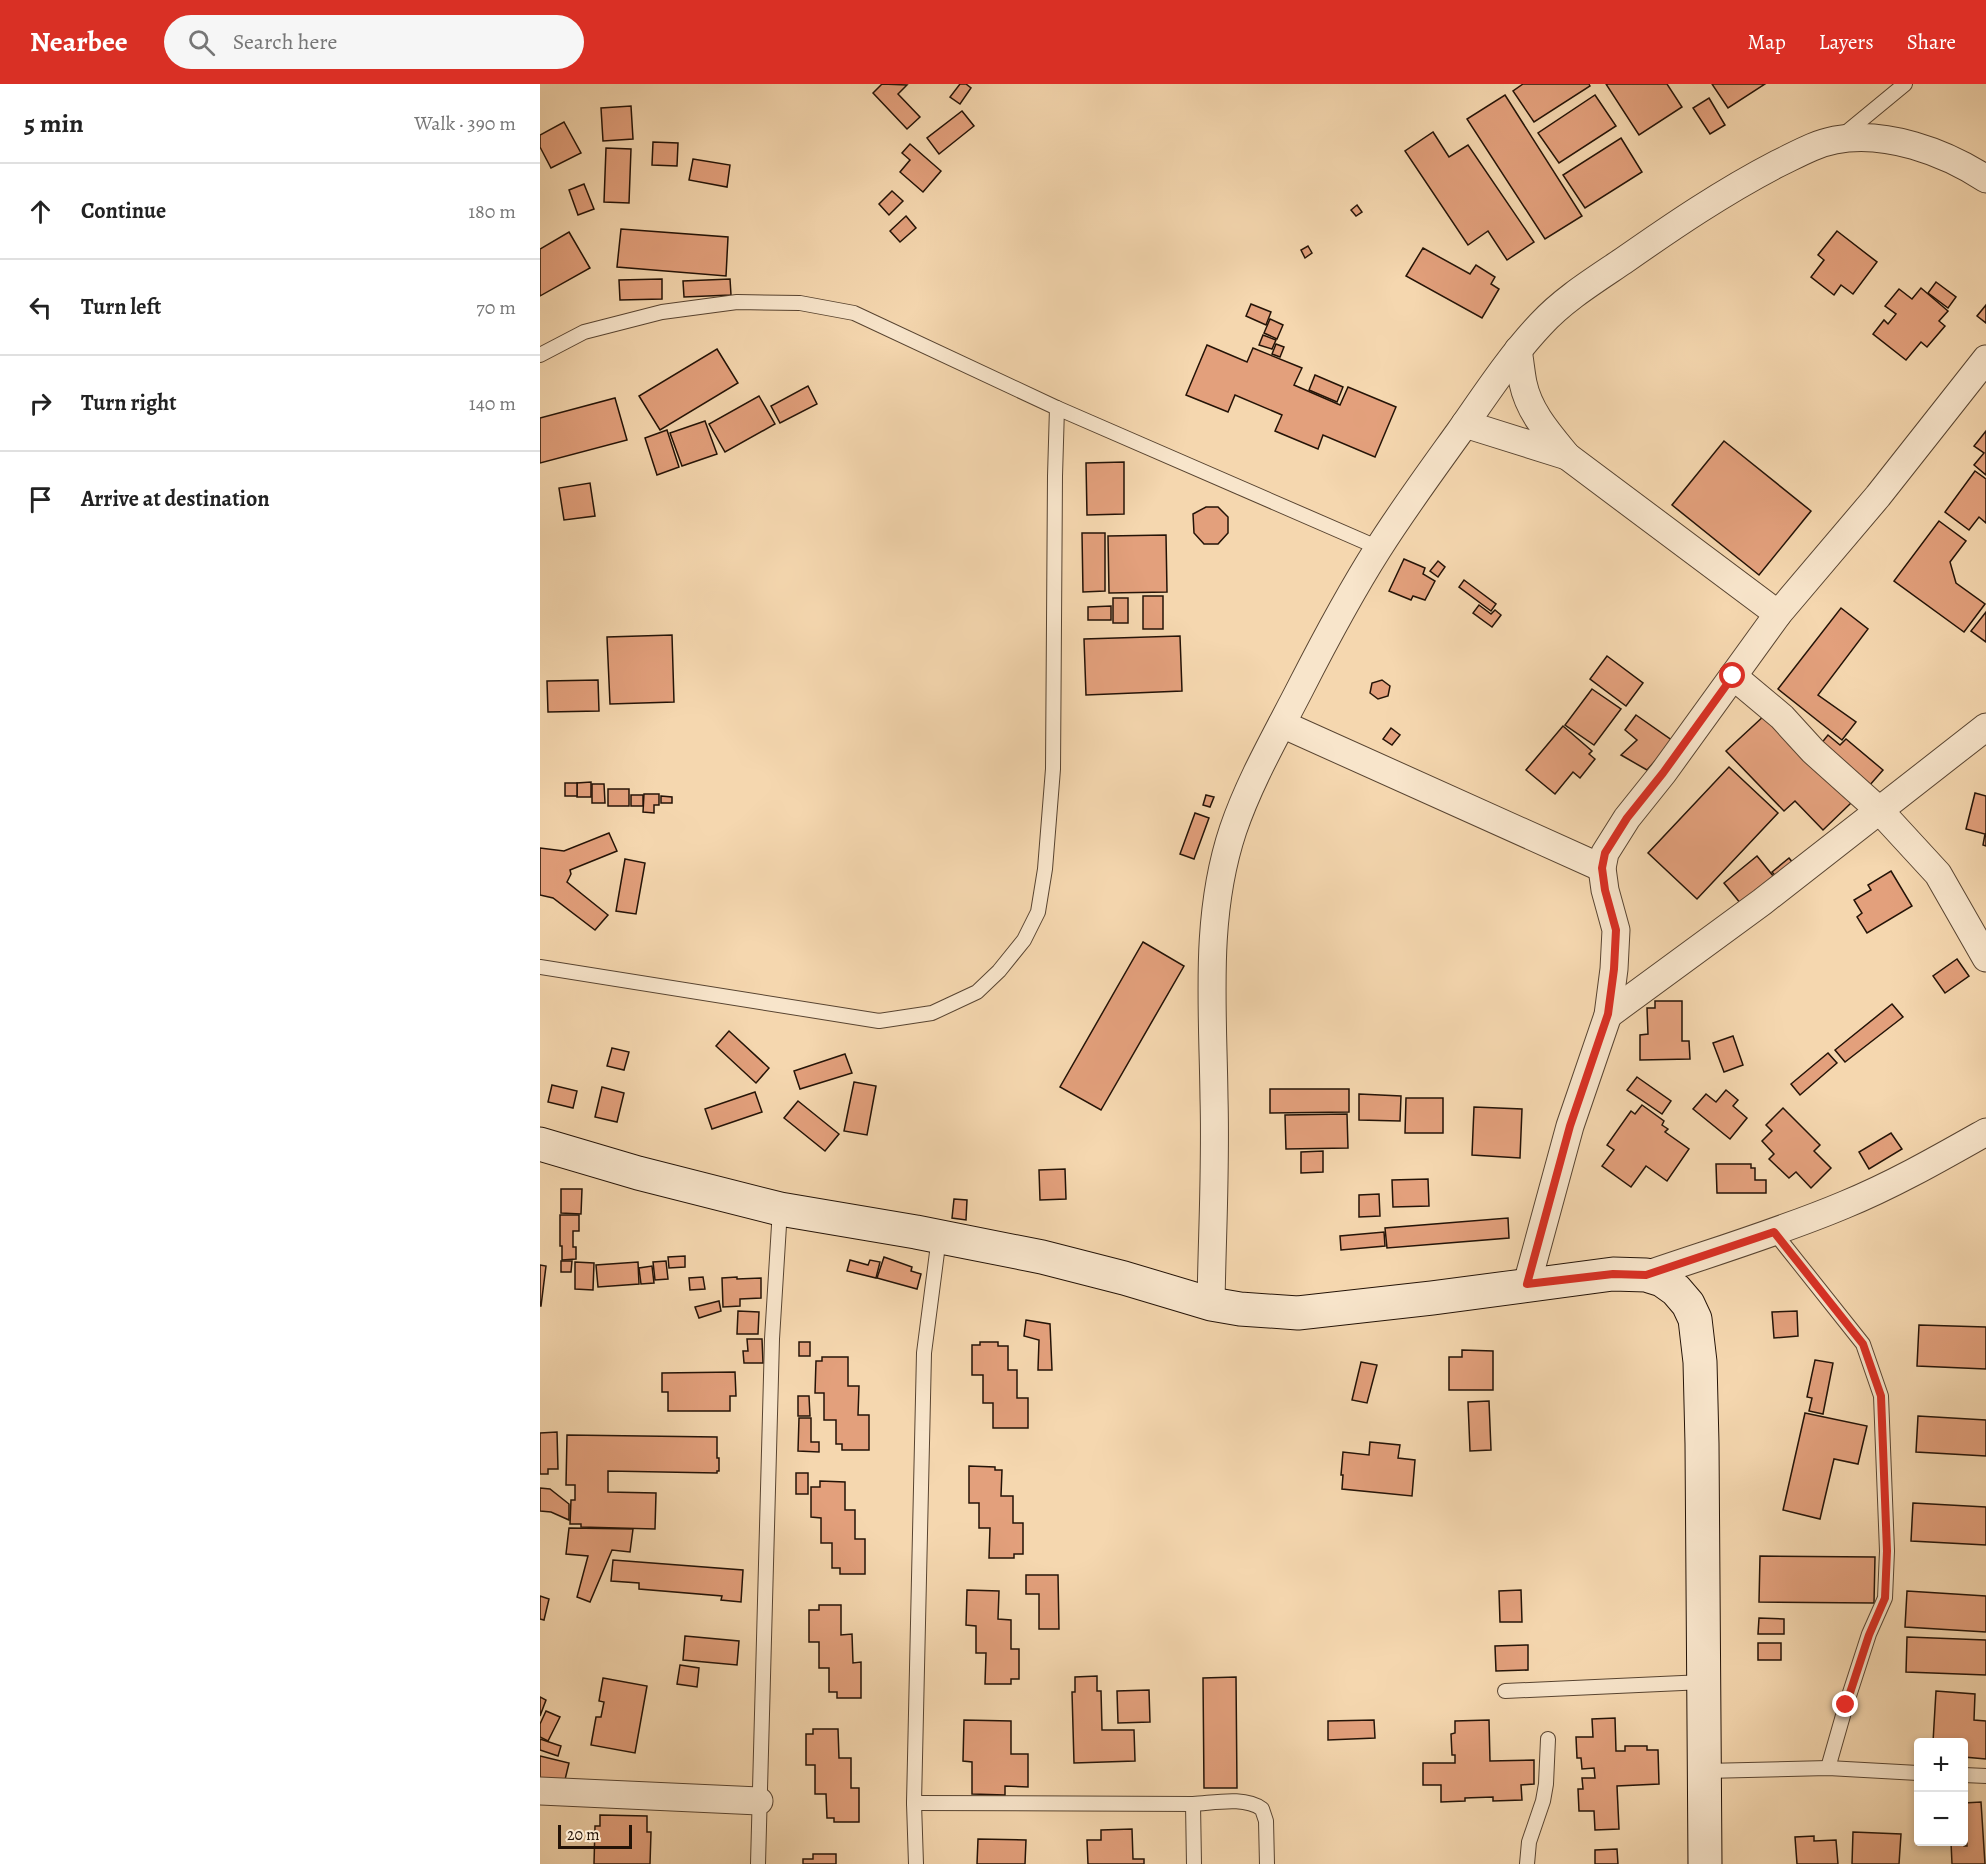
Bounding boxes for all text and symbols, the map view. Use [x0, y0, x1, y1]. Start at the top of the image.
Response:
search box [164, 15, 584, 69]
text: Nearbee [30, 23, 128, 61]
icon: search [185, 26, 218, 59]
text: Search here [233, 27, 337, 57]
text: Map [1747, 28, 1786, 56]
text: Layers [1819, 28, 1874, 56]
text: Share [1907, 28, 1956, 56]
text: 5 min [24, 106, 84, 141]
text: Walk · 390 m [414, 110, 516, 137]
icon: ahead [24, 195, 57, 228]
text: Continue [81, 196, 166, 226]
text: 180 m [468, 198, 516, 225]
icon: left [24, 291, 57, 324]
text: Turn left [81, 292, 161, 322]
text: 70 m [476, 294, 516, 321]
icon: right [24, 387, 57, 420]
text: Turn right [81, 388, 177, 418]
text: 140 m [469, 390, 516, 417]
icon: arrive [24, 483, 57, 516]
text: Arrive at destination [81, 484, 270, 514]
route start [1719, 662, 1745, 688]
route end [1832, 1691, 1858, 1717]
map controls [1914, 1738, 1968, 1846]
button: + [1914, 1738, 1968, 1792]
button: − [1914, 1792, 1968, 1846]
scale bar [558, 1822, 632, 1850]
text: 20 m [567, 1824, 600, 1846]

